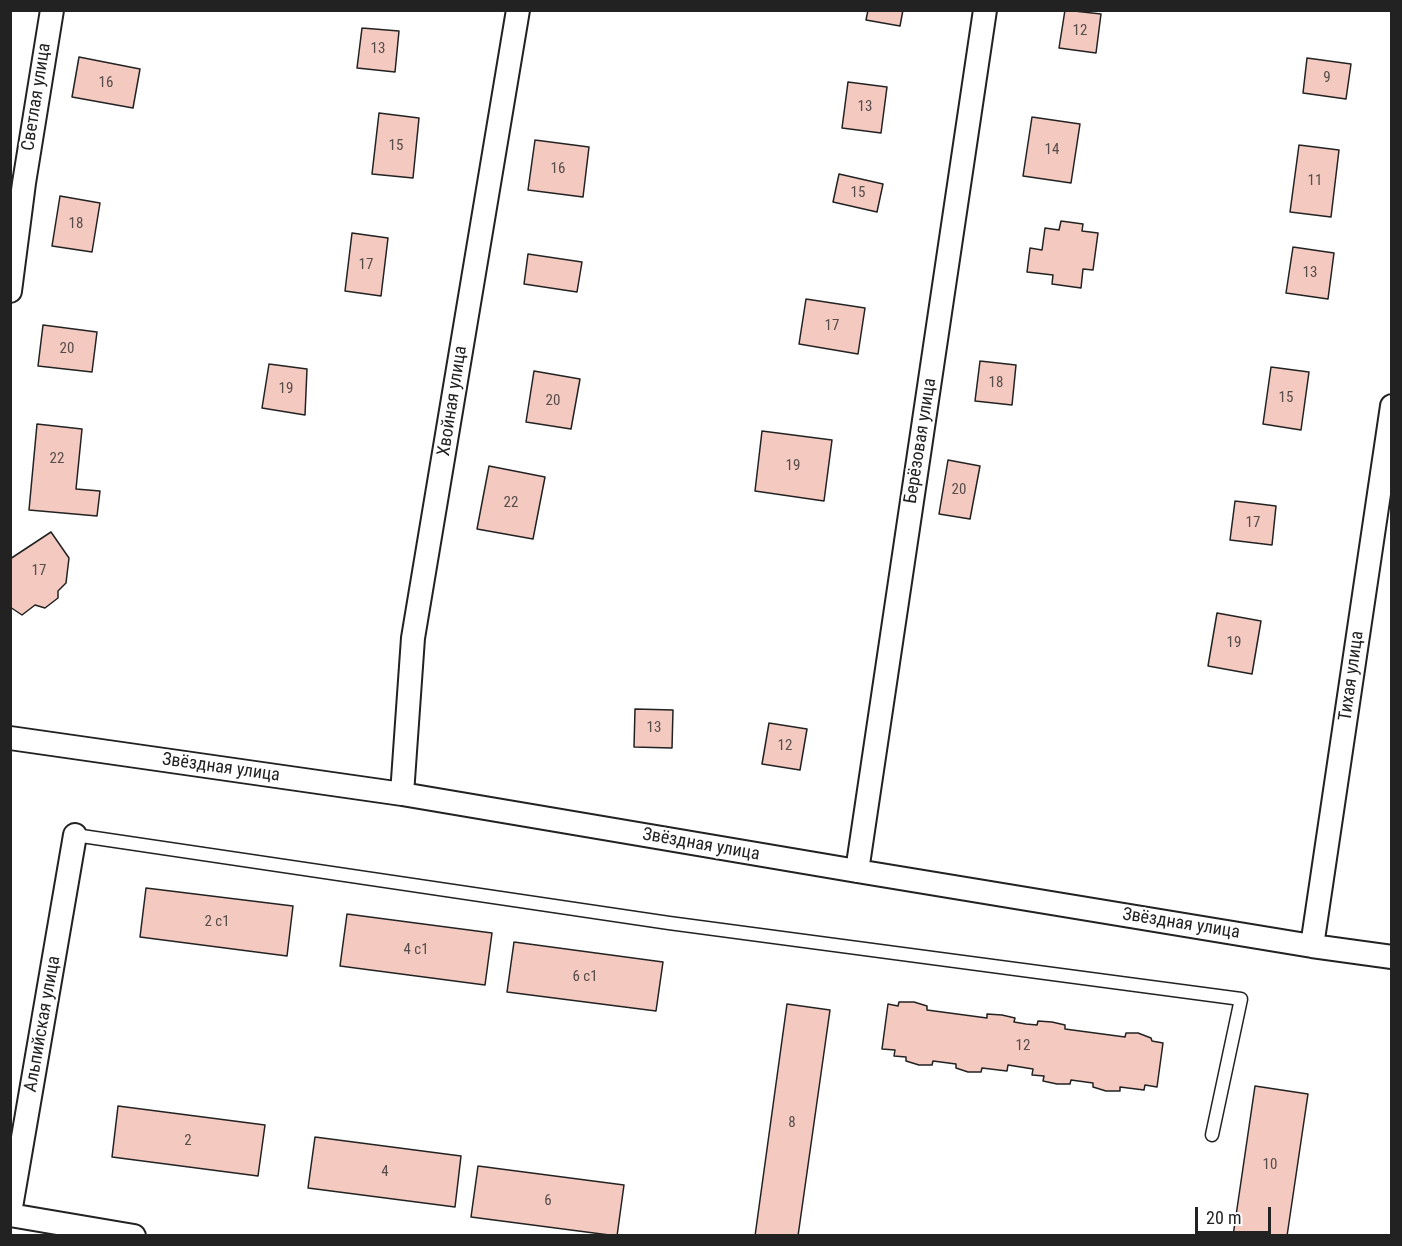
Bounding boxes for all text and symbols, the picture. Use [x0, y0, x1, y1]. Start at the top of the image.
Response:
house number: 12 [1073, 22, 1087, 40]
house number: 13 [371, 40, 385, 58]
street label: Светлая улица [18, 42, 56, 152]
house number: 9 [1323, 69, 1331, 87]
house number: 16 [99, 74, 113, 92]
house number: 13 [858, 98, 872, 116]
house number: 15 [389, 137, 403, 155]
house number: 14 [1045, 141, 1059, 159]
house number: 16 [551, 160, 565, 178]
house number: 11 [1308, 172, 1322, 190]
house number: 15 [851, 184, 865, 202]
house number: 18 [69, 215, 83, 233]
house number: 17 [359, 256, 373, 274]
house number: 13 [1303, 264, 1317, 282]
house number: 17 [825, 317, 839, 335]
house number: 20 [60, 340, 74, 358]
street label: Хвойная улица [434, 344, 472, 458]
house number: 18 [989, 374, 1003, 392]
street label: Берёзовая улица [900, 377, 942, 505]
house number: 19 [279, 380, 293, 398]
house number: 15 [1279, 389, 1293, 407]
house number: 20 [546, 392, 560, 410]
house number: 22 [50, 450, 64, 468]
house number: 19 [786, 457, 800, 475]
house number: 20 [952, 481, 966, 499]
house number: 22 [504, 494, 518, 512]
house number: 17 [1246, 514, 1260, 532]
house number: 17 [32, 562, 46, 580]
street label: Тихая улица [1335, 630, 1369, 722]
house number: 19 [1227, 634, 1241, 652]
house number: 13 [647, 719, 661, 737]
house number: 12 [778, 737, 792, 755]
street label: Звёздная улица [161, 749, 281, 787]
street label: Звёздная улица [641, 824, 761, 866]
street label: Звёздная улица [1121, 904, 1241, 944]
house number: 2 с1 [204, 913, 230, 931]
house number: 4 с1 [403, 941, 429, 959]
street label: Альпийская улица [20, 954, 66, 1094]
house number: 6 с1 [572, 968, 598, 986]
house number: 12 [1016, 1037, 1030, 1055]
house number: 8 [788, 1114, 796, 1132]
house number: 2 [184, 1132, 192, 1150]
house number: 10 [1263, 1156, 1277, 1174]
house number: 4 [381, 1163, 389, 1181]
house number: 6 [544, 1192, 552, 1210]
scale bar [1198, 1195, 1274, 1233]
text: 20 m [1206, 1207, 1241, 1228]

